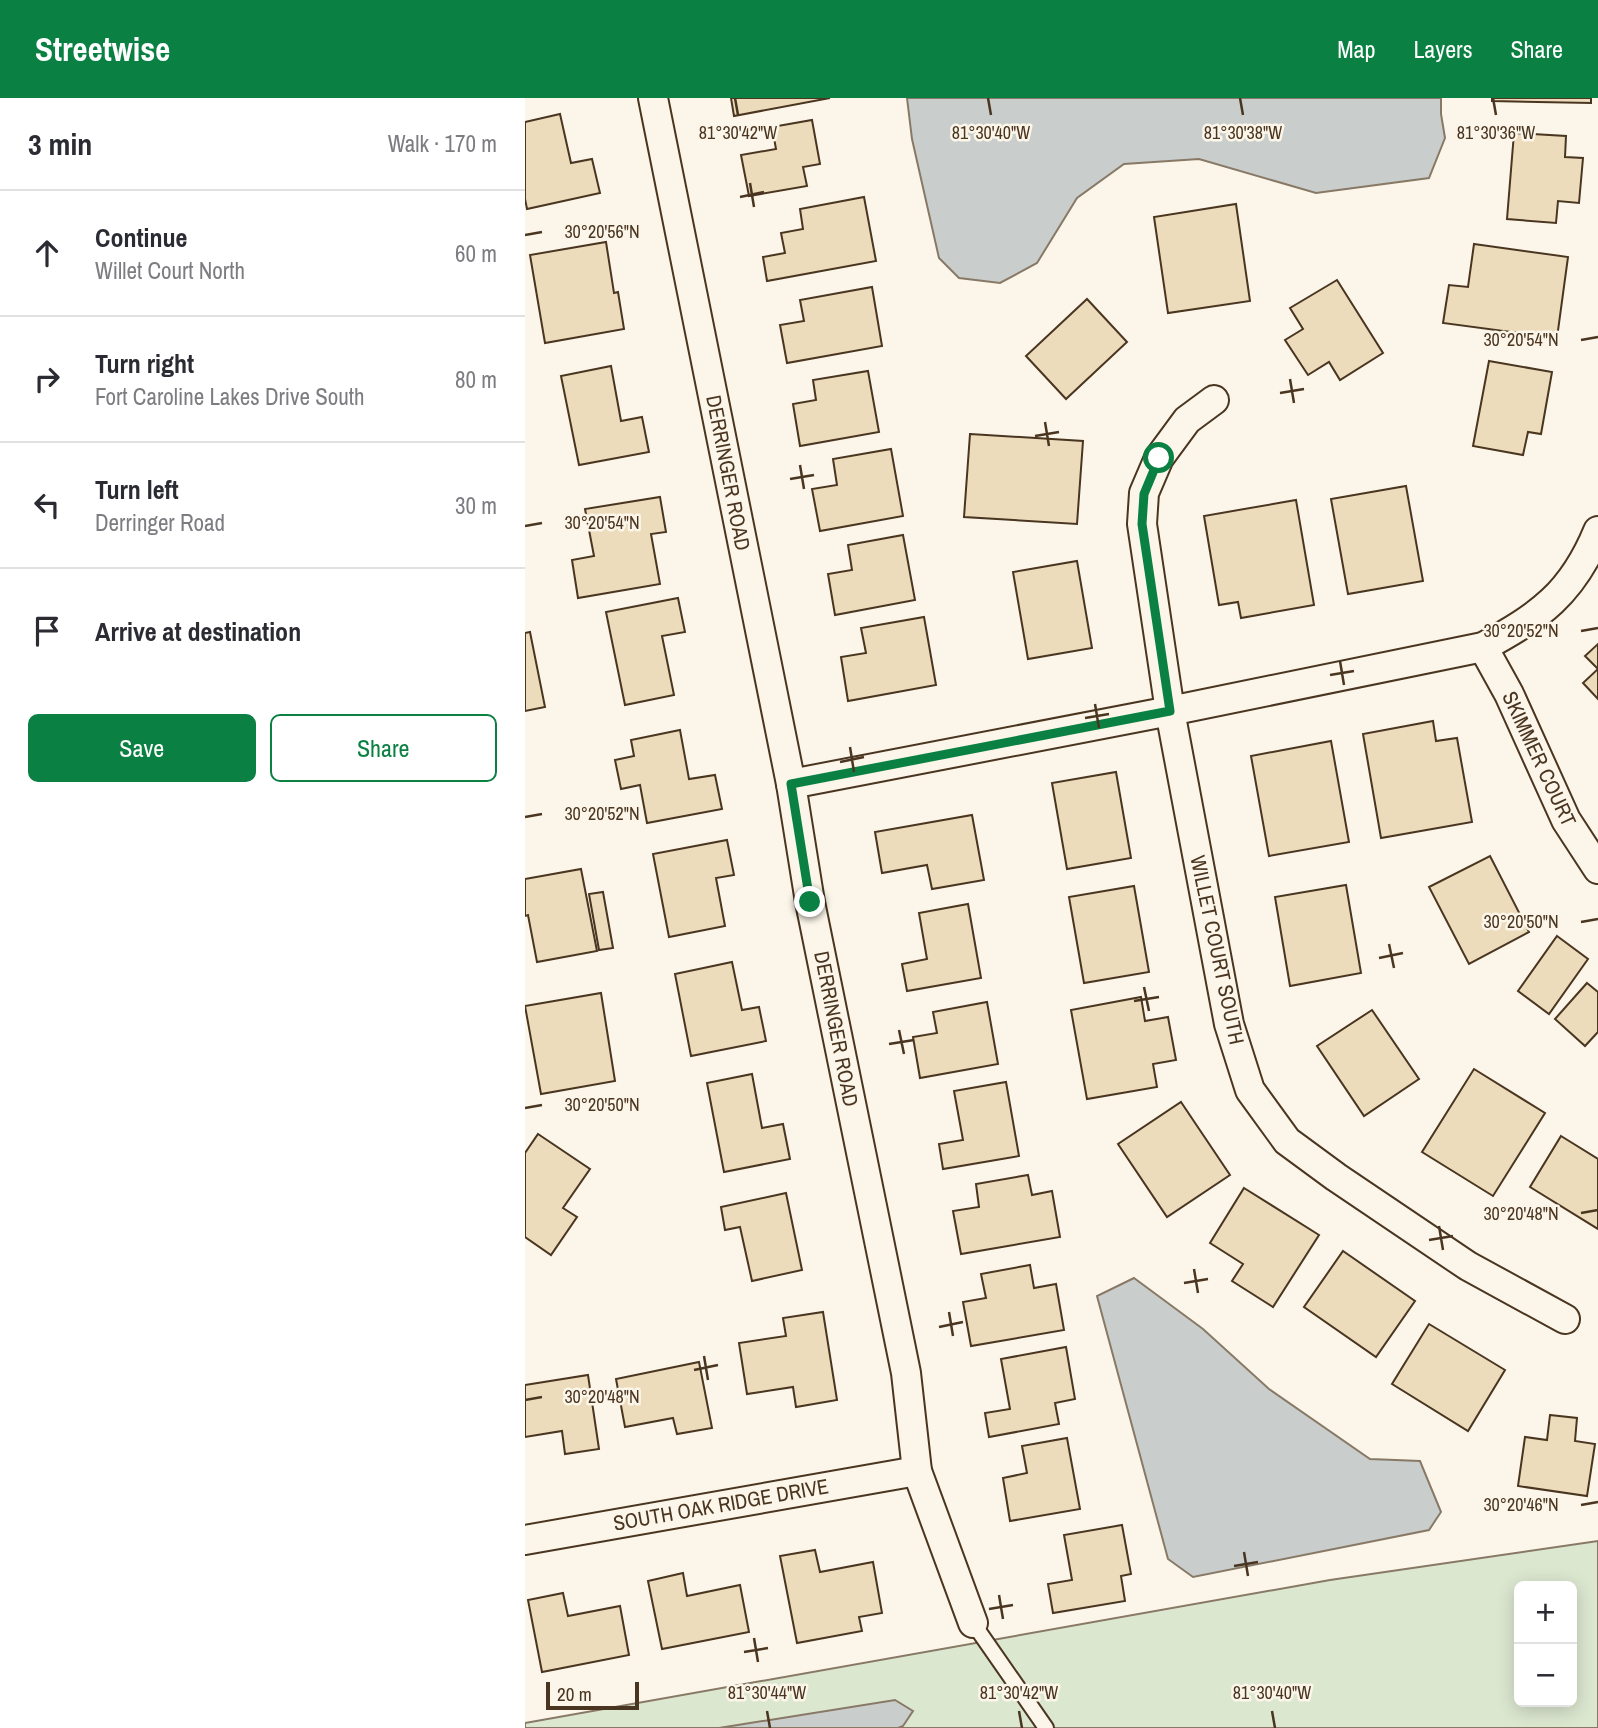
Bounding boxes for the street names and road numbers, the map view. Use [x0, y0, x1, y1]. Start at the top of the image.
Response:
street label: DERRINGER ROAD [699, 393, 758, 553]
street label: SKIMMER COURT [1495, 686, 1584, 832]
street label: WILLET COURT SOUTH [1183, 853, 1252, 1047]
street label: DERRINGER ROAD [807, 949, 866, 1109]
street label: SOUTH OAK RIDGE DRIVE [611, 1471, 831, 1538]

